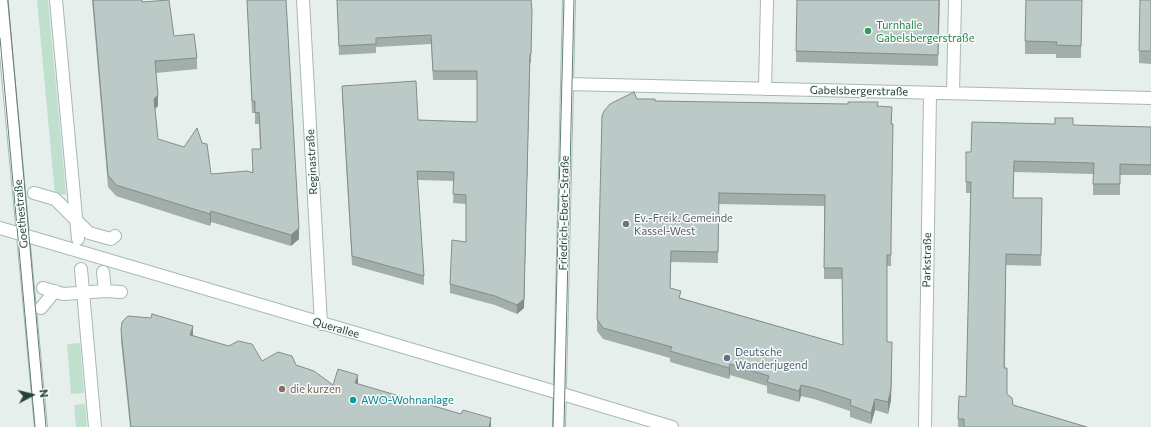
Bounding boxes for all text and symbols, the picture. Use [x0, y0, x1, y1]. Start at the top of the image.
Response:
place label: Turnhalle Gabelsbergerstraße [876, 18, 974, 44]
marker: Turnhalle Gabelsbergerstraße [863, 26, 873, 36]
street label: Gabelsbergerstraße [810, 84, 908, 98]
street label: Reginastraße [304, 129, 320, 195]
street label: Friedrich-Ebert-Straße [556, 155, 572, 271]
street label: Goethestraße [11, 179, 31, 249]
place label: Ev.-Freik. Gemeinde Kassel-West [634, 211, 733, 237]
marker: Ev.-Freik. Gemeinde Kassel-West [621, 219, 631, 229]
street label: Parkstraße [920, 232, 934, 288]
street label: Querallee [311, 315, 361, 341]
place label: Deutsche Wanderjugend [735, 345, 808, 371]
marker: Deutsche Wanderjugend [722, 353, 732, 363]
north arrow [12, 375, 52, 415]
place label: die kurzen [290, 382, 341, 396]
marker: die kurzen [277, 384, 287, 394]
text: N [37, 389, 51, 398]
place label: AWO-Wohnanlage [361, 393, 454, 407]
marker: AWO-Wohnanlage [348, 395, 358, 405]

